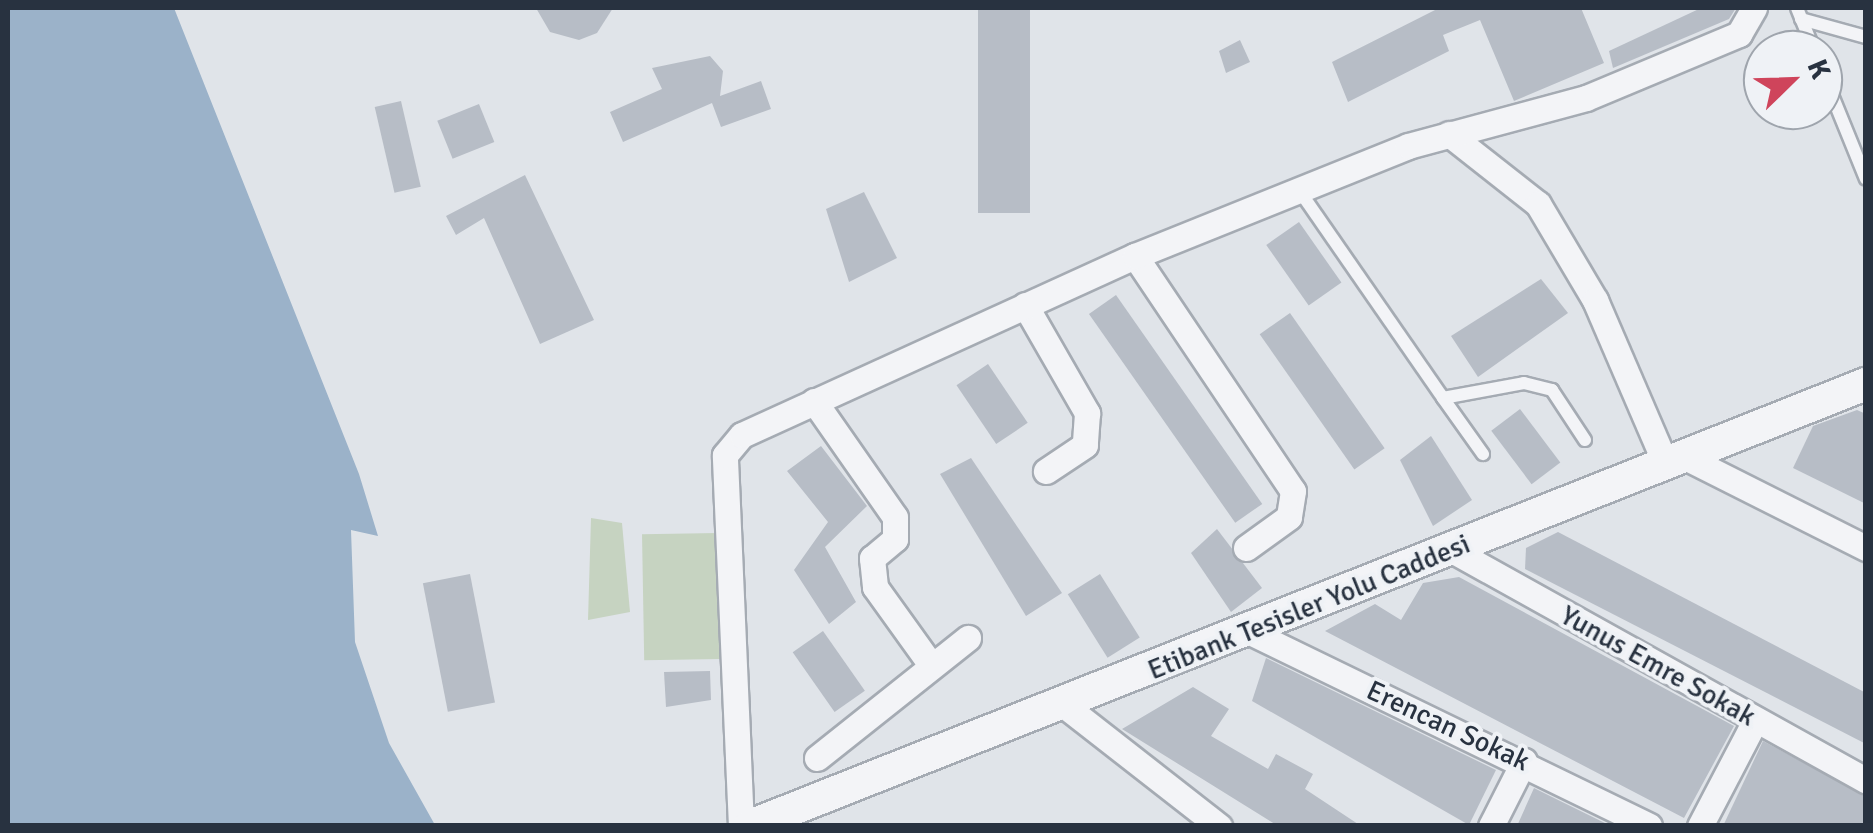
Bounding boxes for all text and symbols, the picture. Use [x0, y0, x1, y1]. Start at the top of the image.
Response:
north arrow [1743, 30, 1843, 130]
text: K [1800, 54, 1838, 84]
street label: Etibank Tesisler Yolu Caddesi [1143, 527, 1475, 687]
street label: Yunus Emre Sokak [1555, 599, 1761, 733]
street label: Erencan Sokak [1361, 674, 1535, 778]

